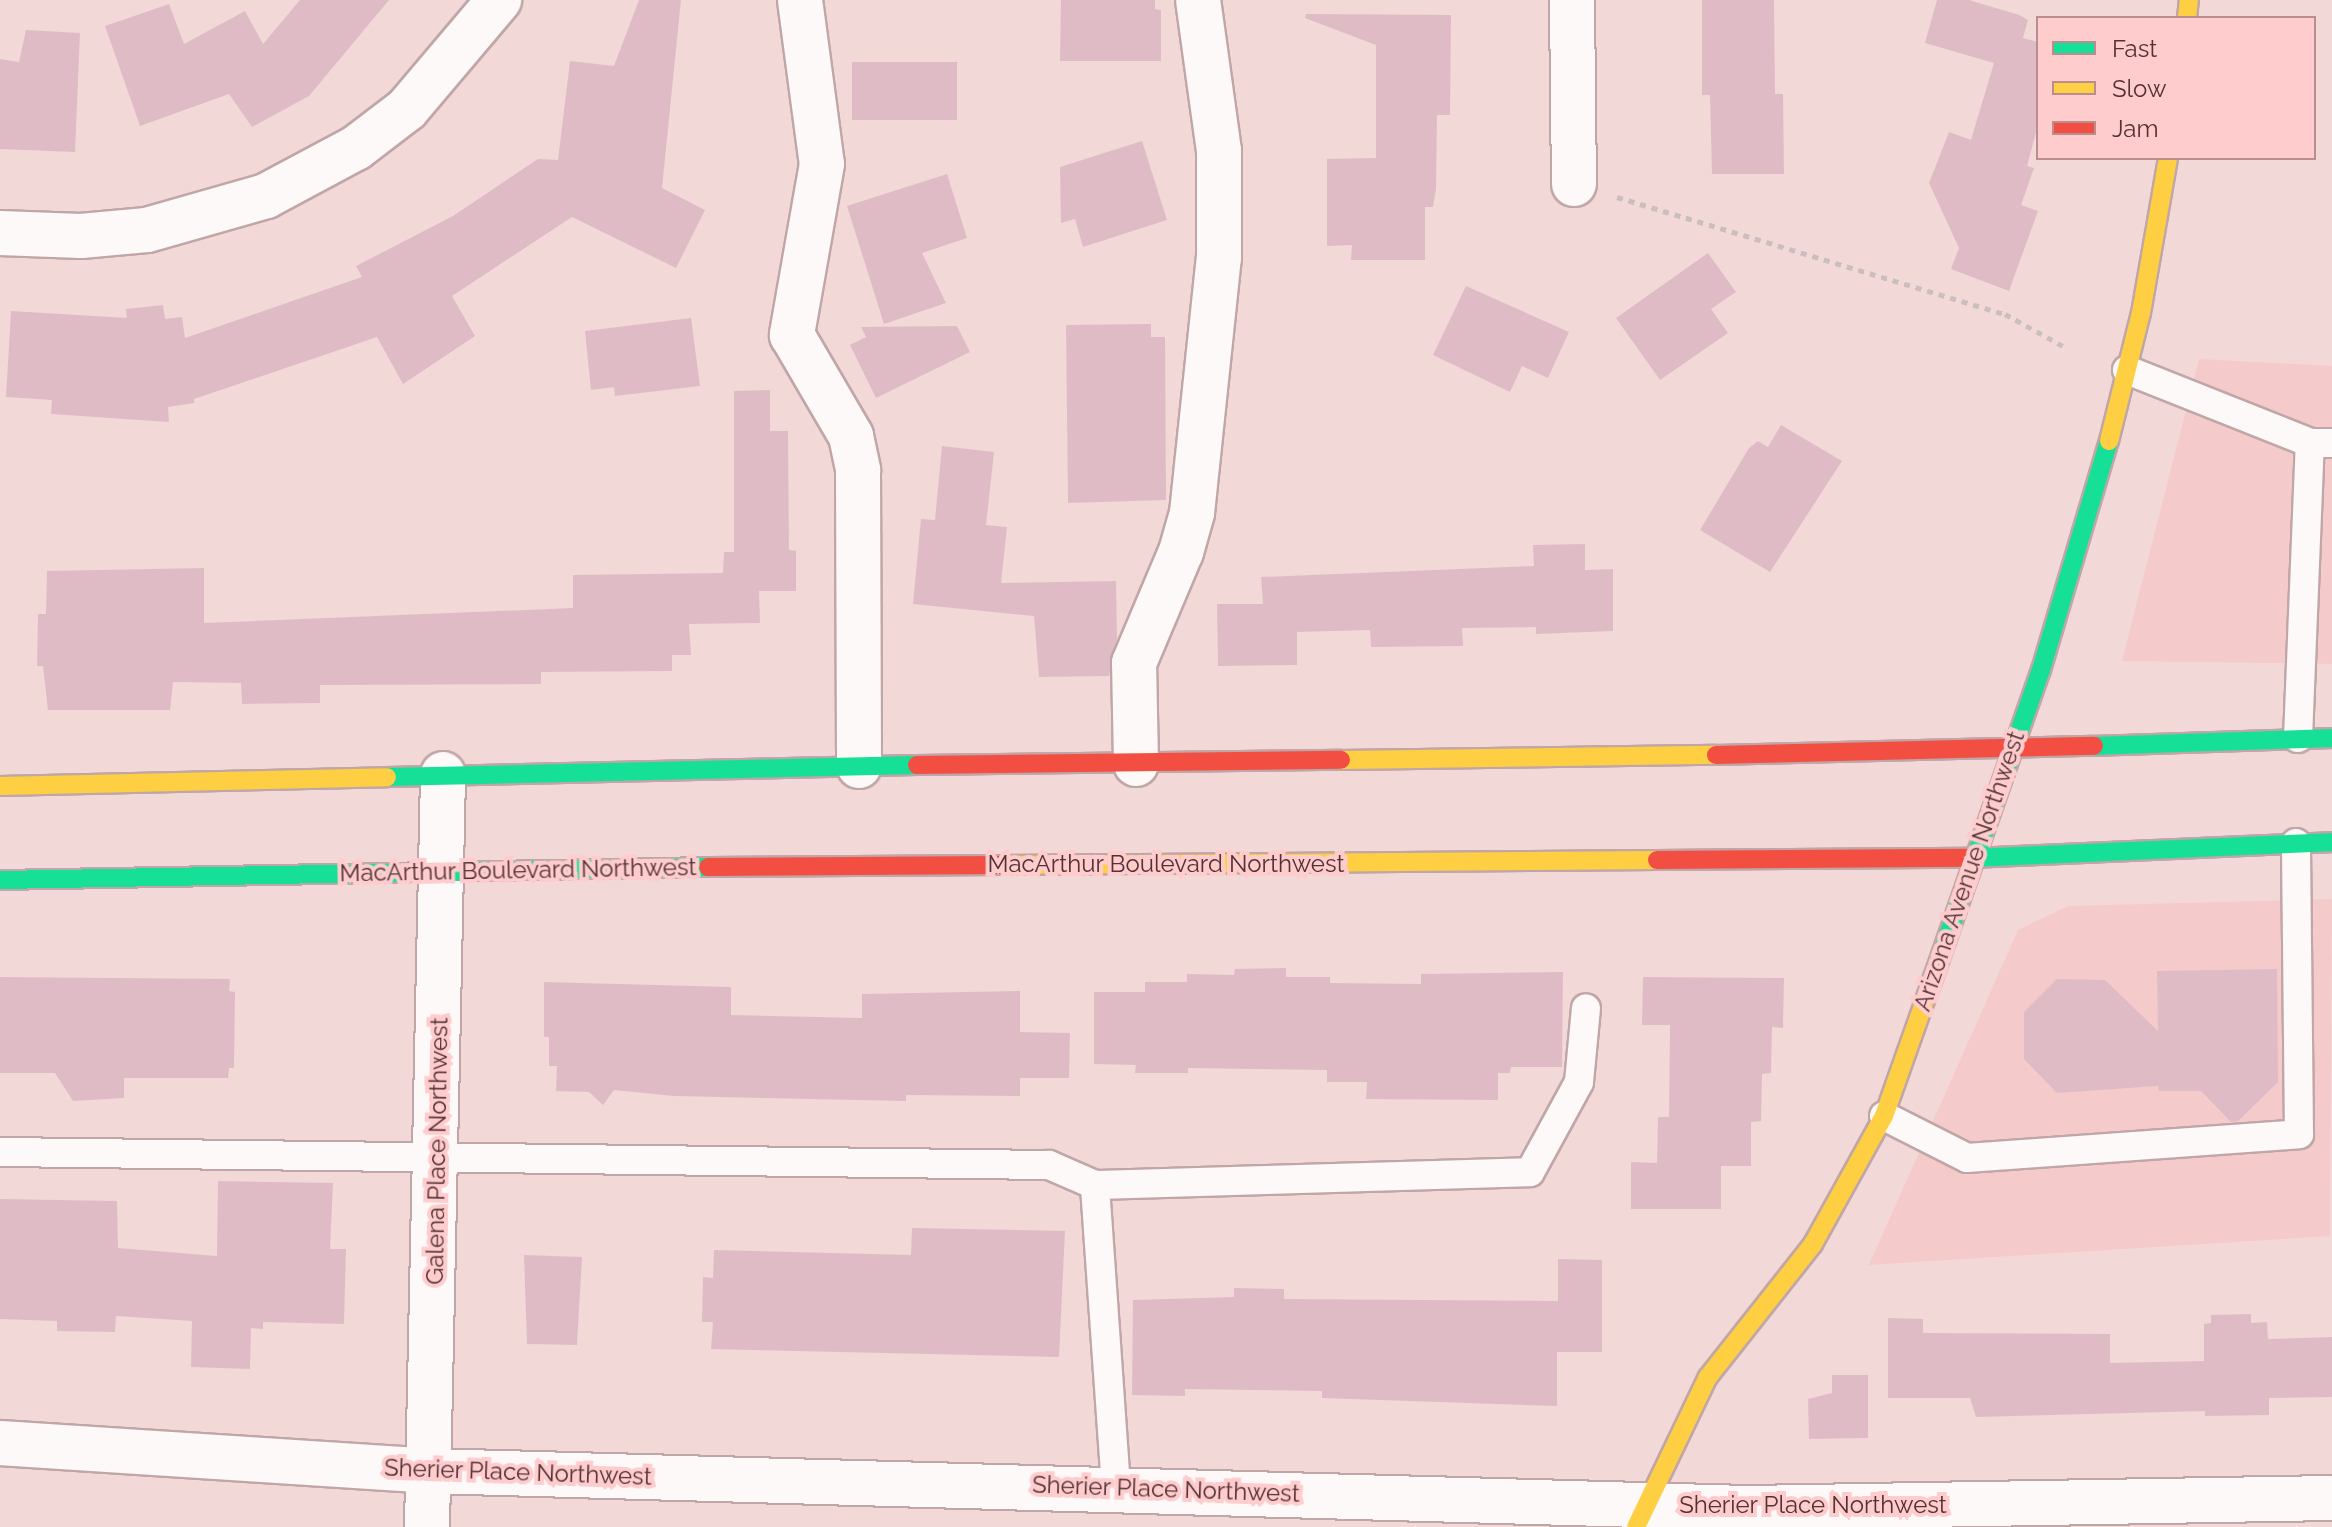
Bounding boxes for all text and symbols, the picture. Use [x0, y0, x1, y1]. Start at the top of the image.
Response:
legend [2036, 16, 2316, 160]
text: Fast [2112, 34, 2157, 63]
text: Slow [2112, 74, 2166, 103]
text: Jam [2112, 114, 2158, 143]
street label: Arizona Avenue Northwest [1907, 727, 2031, 1015]
street label: MacArthur Boulevard Northwest [987, 850, 1345, 878]
street label: MacArthur Boulevard Northwest [339, 852, 697, 888]
street label: Galena Place Northwest [420, 1017, 454, 1285]
street label: Sherier Place Northwest [383, 1453, 653, 1491]
street label: Sherier Place Northwest [1031, 1470, 1301, 1508]
street label: Sherier Place Northwest [1679, 1491, 1947, 1519]

